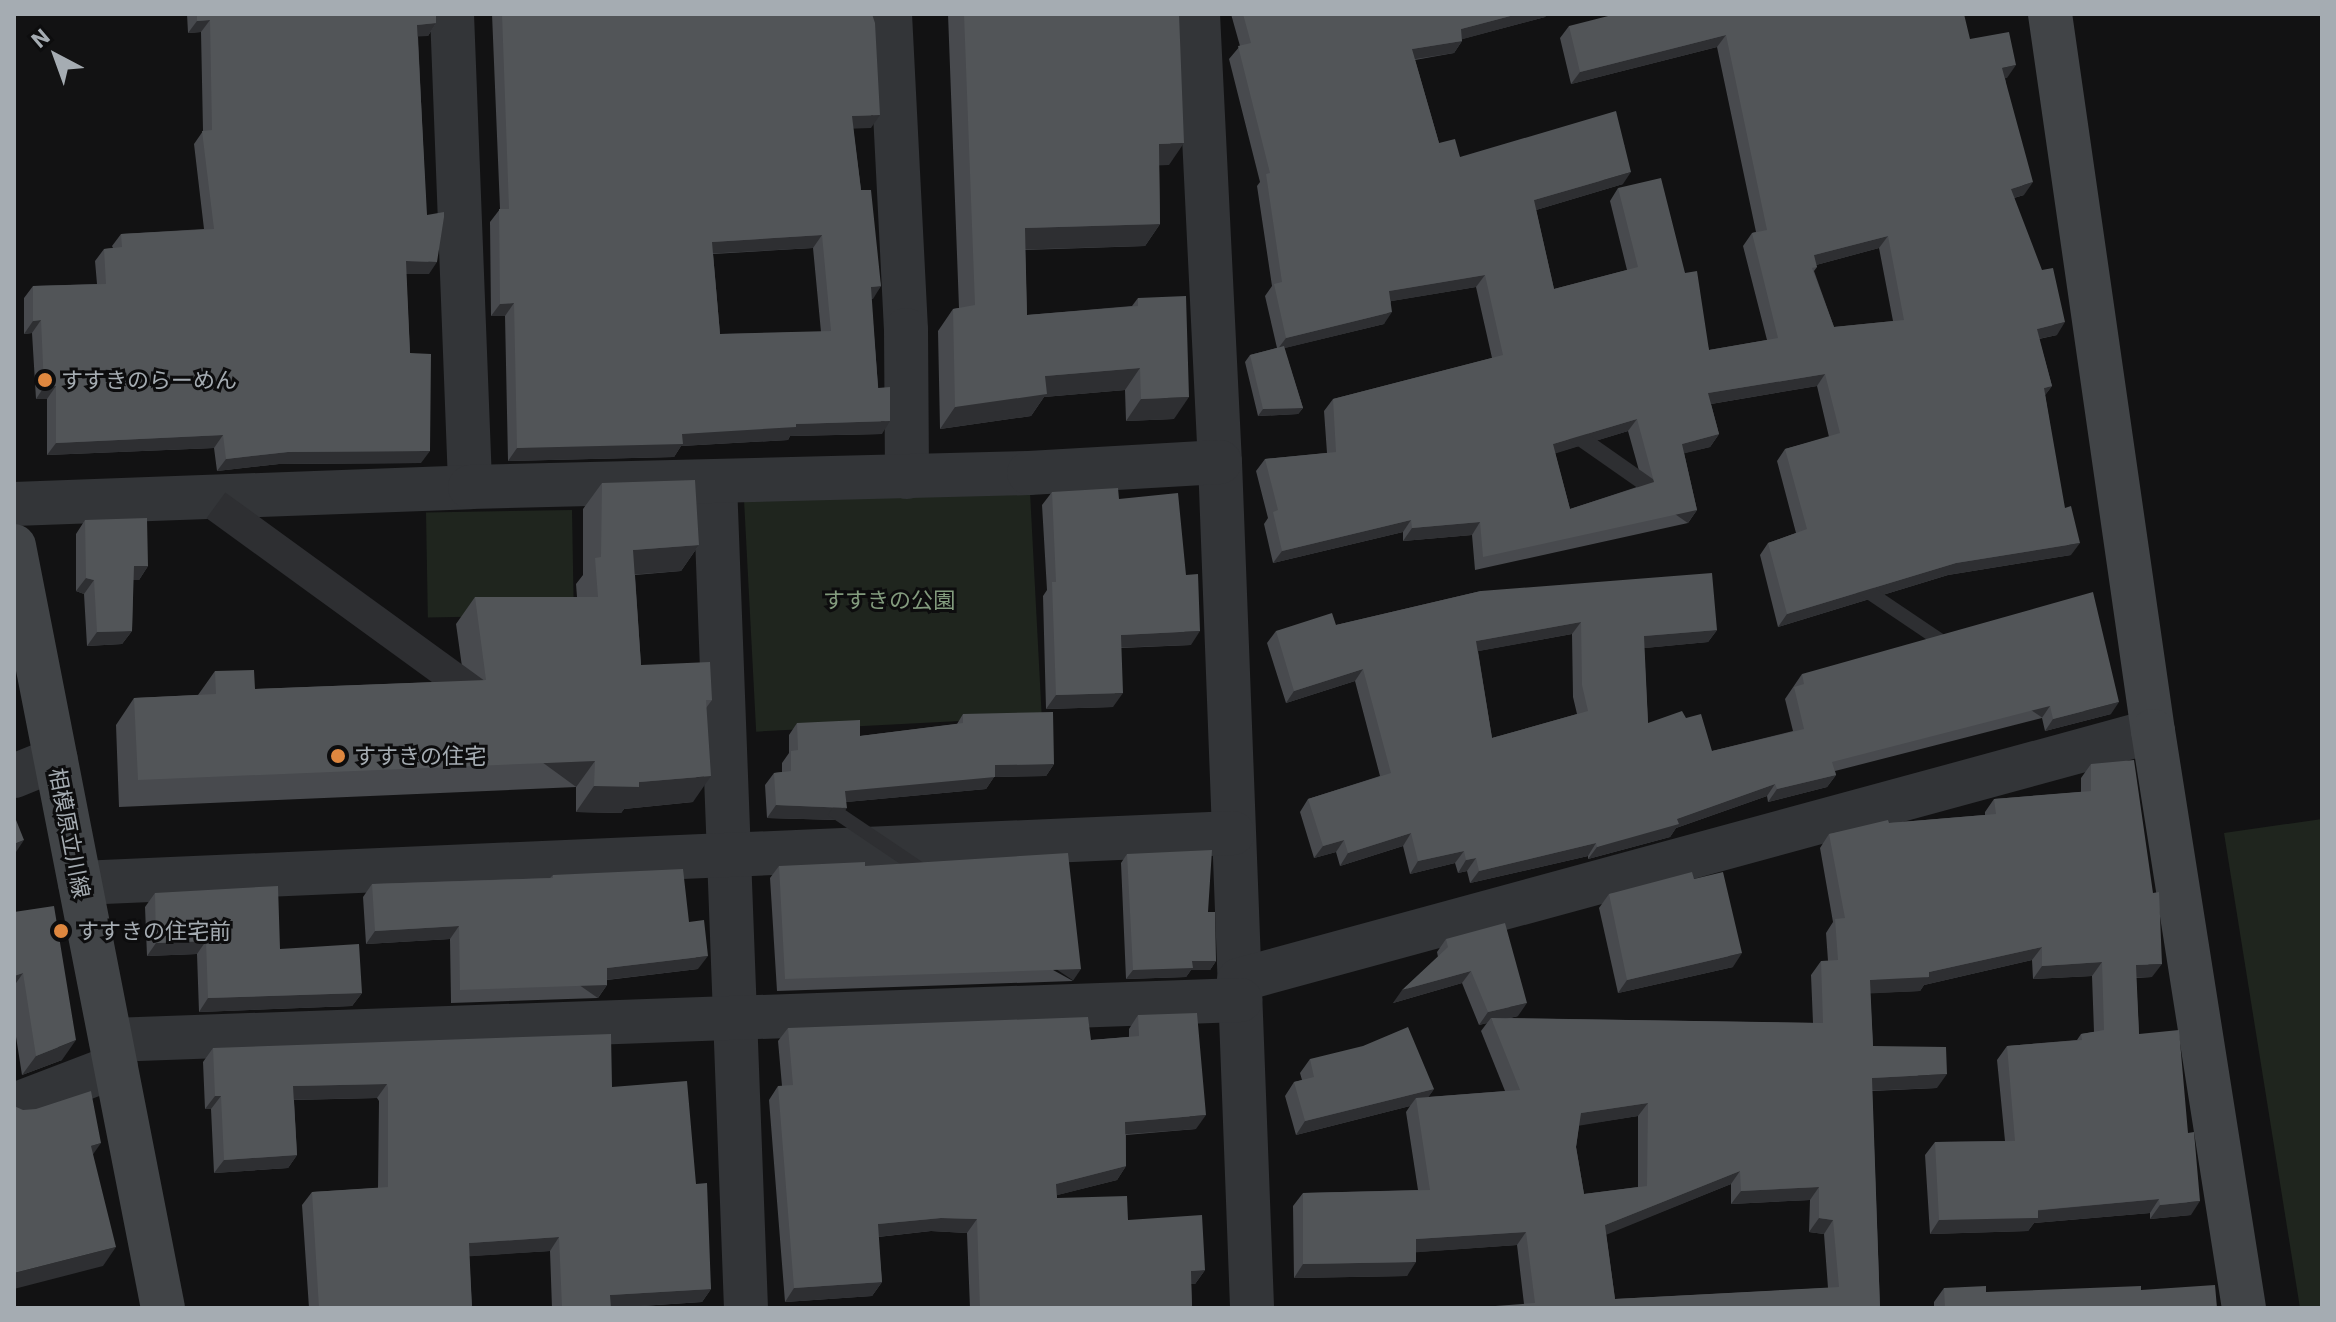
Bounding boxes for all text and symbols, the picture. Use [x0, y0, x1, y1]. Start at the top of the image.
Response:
north arrow [16, 16, 96, 96]
text: N [24, 21, 55, 54]
place label: すすきのらーめん [61, 367, 237, 393]
marker: すすきのらーめん [36, 371, 54, 389]
park label: すすきの公園 [823, 587, 955, 613]
place label: すすきの住宅 [354, 743, 486, 769]
marker: すすきの住宅 [329, 747, 347, 765]
street label: 相模原立川線 [44, 766, 96, 900]
place label: すすきの住宅前 [77, 918, 231, 944]
marker: すすきの住宅前 [52, 922, 70, 940]

